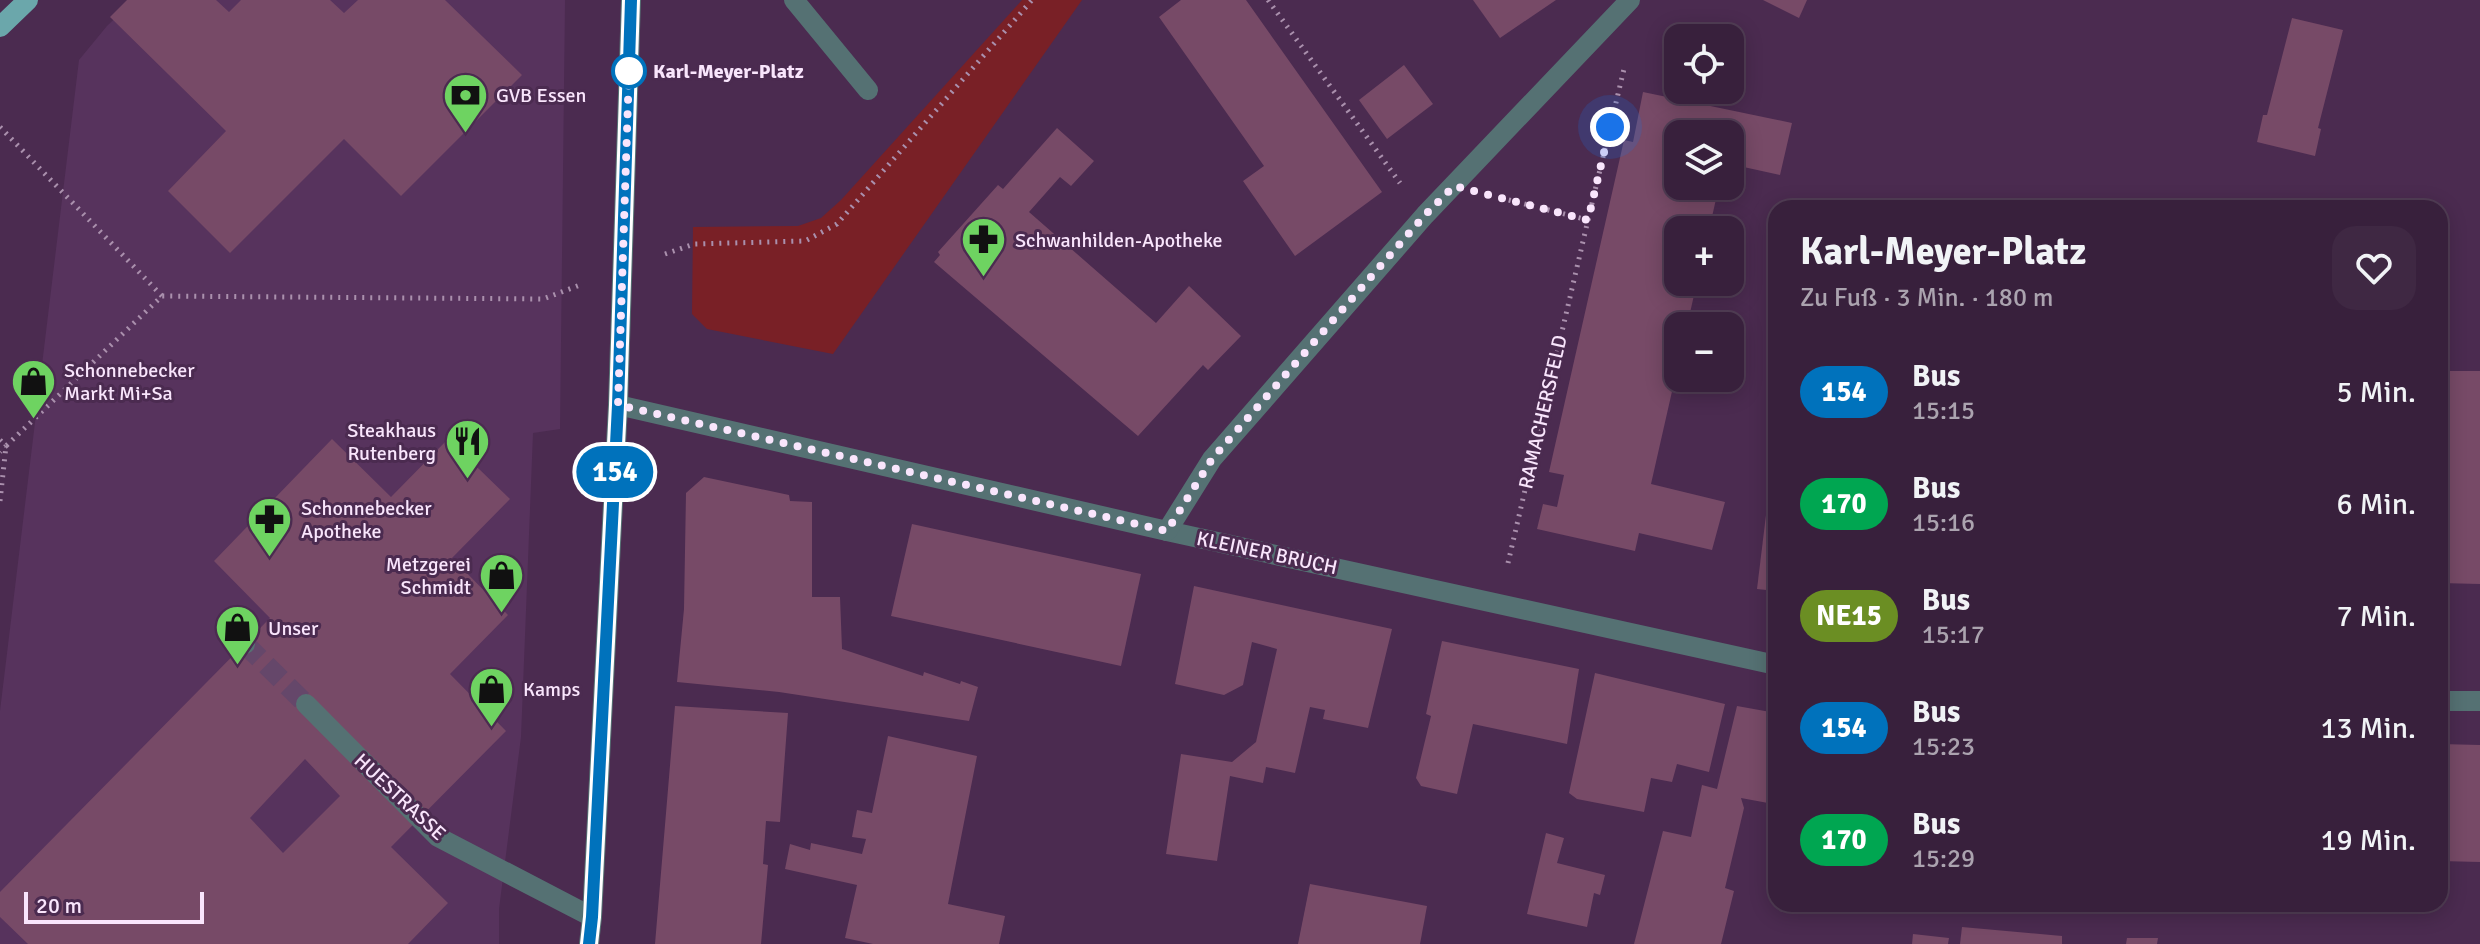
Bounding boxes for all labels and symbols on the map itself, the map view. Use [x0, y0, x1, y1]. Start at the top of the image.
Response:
marker: Karl-Meyer-Platz [612, 54, 646, 88]
place label: Karl-Meyer-Platz [653, 59, 804, 84]
bank icon: GVB Essen [441, 71, 489, 134]
place label: GVB Essen [496, 83, 586, 108]
your location [1590, 107, 1630, 147]
pharmacy icon: Schwanhilden-Apotheke [960, 216, 1008, 279]
place label: Schwanhilden-Apotheke [1015, 228, 1223, 253]
street label: RAMACHERSFELD [1513, 333, 1573, 491]
shop icon: Schonnebecker Markt Mi+Sa [9, 357, 57, 420]
place label: Schonnebecker Markt Mi+Sa [64, 358, 195, 406]
restaurant icon: Steakhaus Rutenberg [443, 417, 491, 480]
place label: Steakhaus Rutenberg [347, 418, 436, 466]
line badge: 154 [569, 446, 661, 498]
pharmacy icon: Schonnebecker Apotheke [246, 495, 294, 558]
place label: Schonnebecker Apotheke [301, 496, 432, 544]
street label: KLEINER BRUCH [1194, 526, 1340, 580]
place label: Metzgerei Schmidt [386, 552, 471, 600]
shop icon: Metzgerei Schmidt [478, 552, 526, 615]
shop icon: Unser [213, 604, 261, 667]
place label: Unser [268, 616, 319, 641]
shop icon: Kamps [468, 665, 516, 728]
place label: Kamps [523, 677, 581, 702]
street label: HUESTRASSE [349, 748, 451, 846]
scale bar [24, 888, 204, 924]

